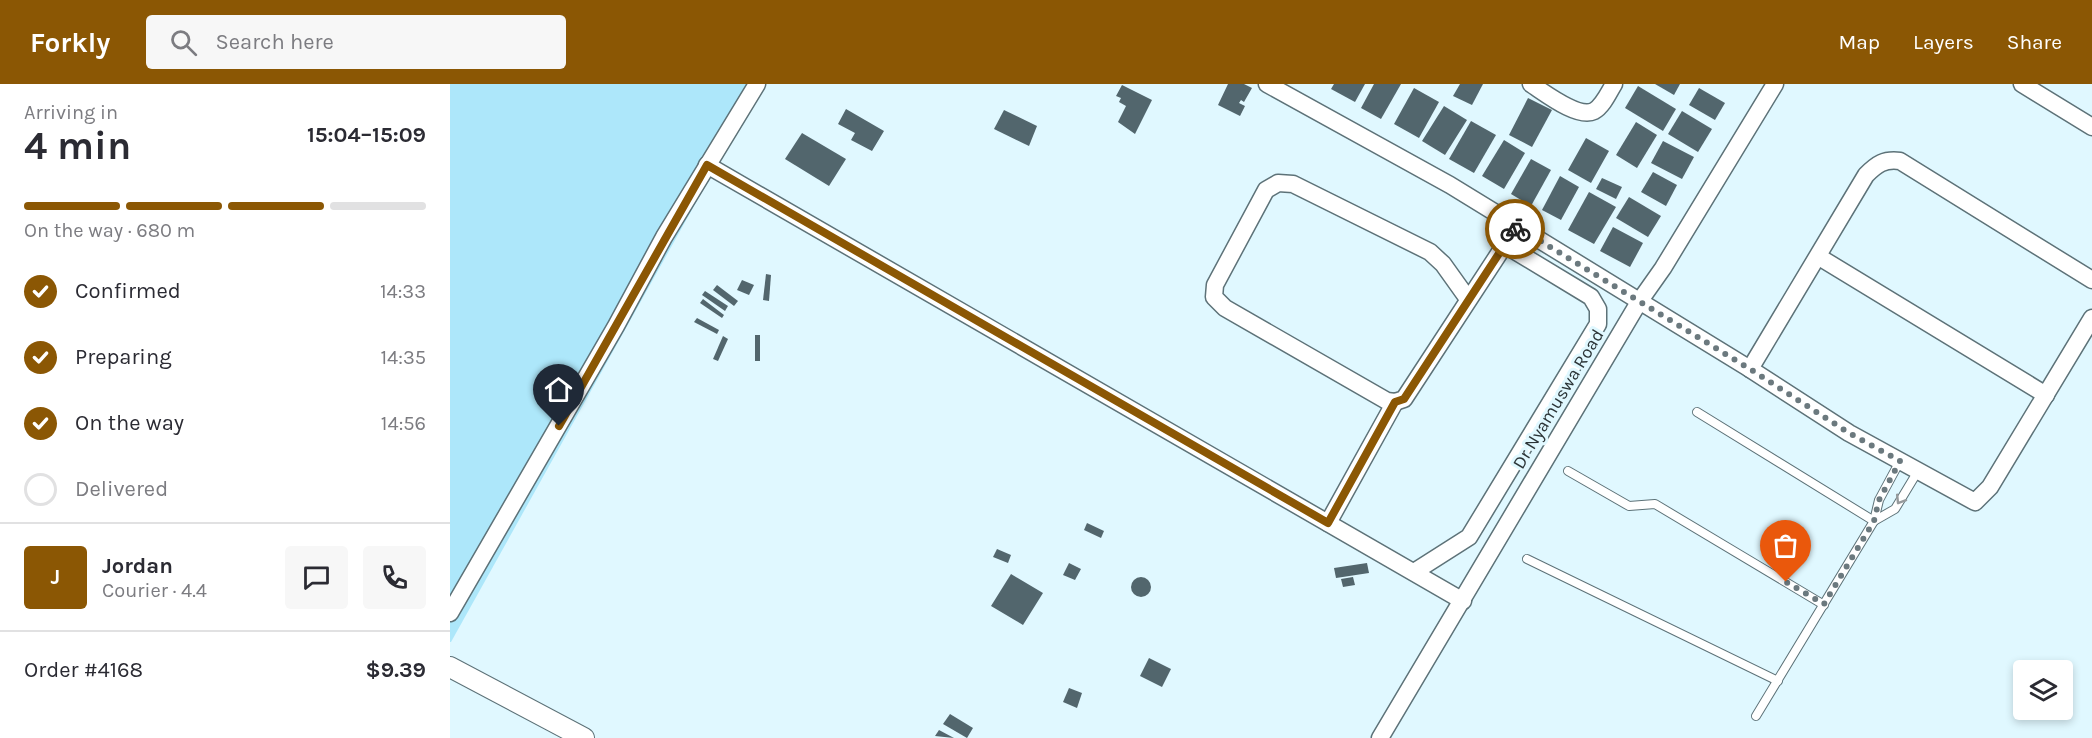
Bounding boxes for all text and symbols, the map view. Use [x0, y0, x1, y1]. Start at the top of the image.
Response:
search box [146, 15, 566, 69]
text: Forkly [30, 26, 110, 59]
icon: search [167, 26, 200, 59]
text: Search here [215, 29, 334, 55]
text: Map [1838, 30, 1880, 54]
text: Layers [1913, 30, 1974, 54]
text: Share [2007, 30, 2062, 54]
text: Arriving in [24, 101, 118, 124]
text: 15:04–15:09 [307, 122, 426, 148]
text: 4 min [24, 123, 131, 169]
courier [1485, 199, 1545, 259]
icon: bike [1499, 213, 1532, 246]
text: On the way · 680 m [24, 219, 195, 242]
icon: check [24, 275, 57, 308]
text: Confirmed [75, 278, 181, 304]
text: 14:33 [380, 280, 426, 303]
street label: Dr Nyamuswa Road [1508, 325, 1608, 473]
icon: check [24, 341, 57, 374]
text: Preparing [75, 344, 172, 370]
text: 14:35 [381, 346, 426, 369]
pin [533, 364, 584, 426]
icon: home [542, 373, 575, 406]
icon: check [24, 407, 57, 440]
text: On the way [75, 410, 184, 436]
text: 14:56 [381, 412, 426, 435]
text: Delivered [75, 476, 168, 502]
one-way arrow [1896, 493, 1907, 504]
pin [1760, 520, 1811, 582]
icon: bag [1769, 529, 1802, 562]
button: chat [285, 546, 348, 609]
button: phone [363, 546, 426, 609]
text: Jordan [102, 553, 173, 579]
text: J [51, 564, 60, 590]
text: Courier · 4.4 [102, 579, 207, 602]
text: Order #4168 [24, 657, 143, 683]
text: $9.39 [366, 657, 426, 683]
map controls [2013, 660, 2073, 720]
button: layers [2013, 660, 2073, 720]

